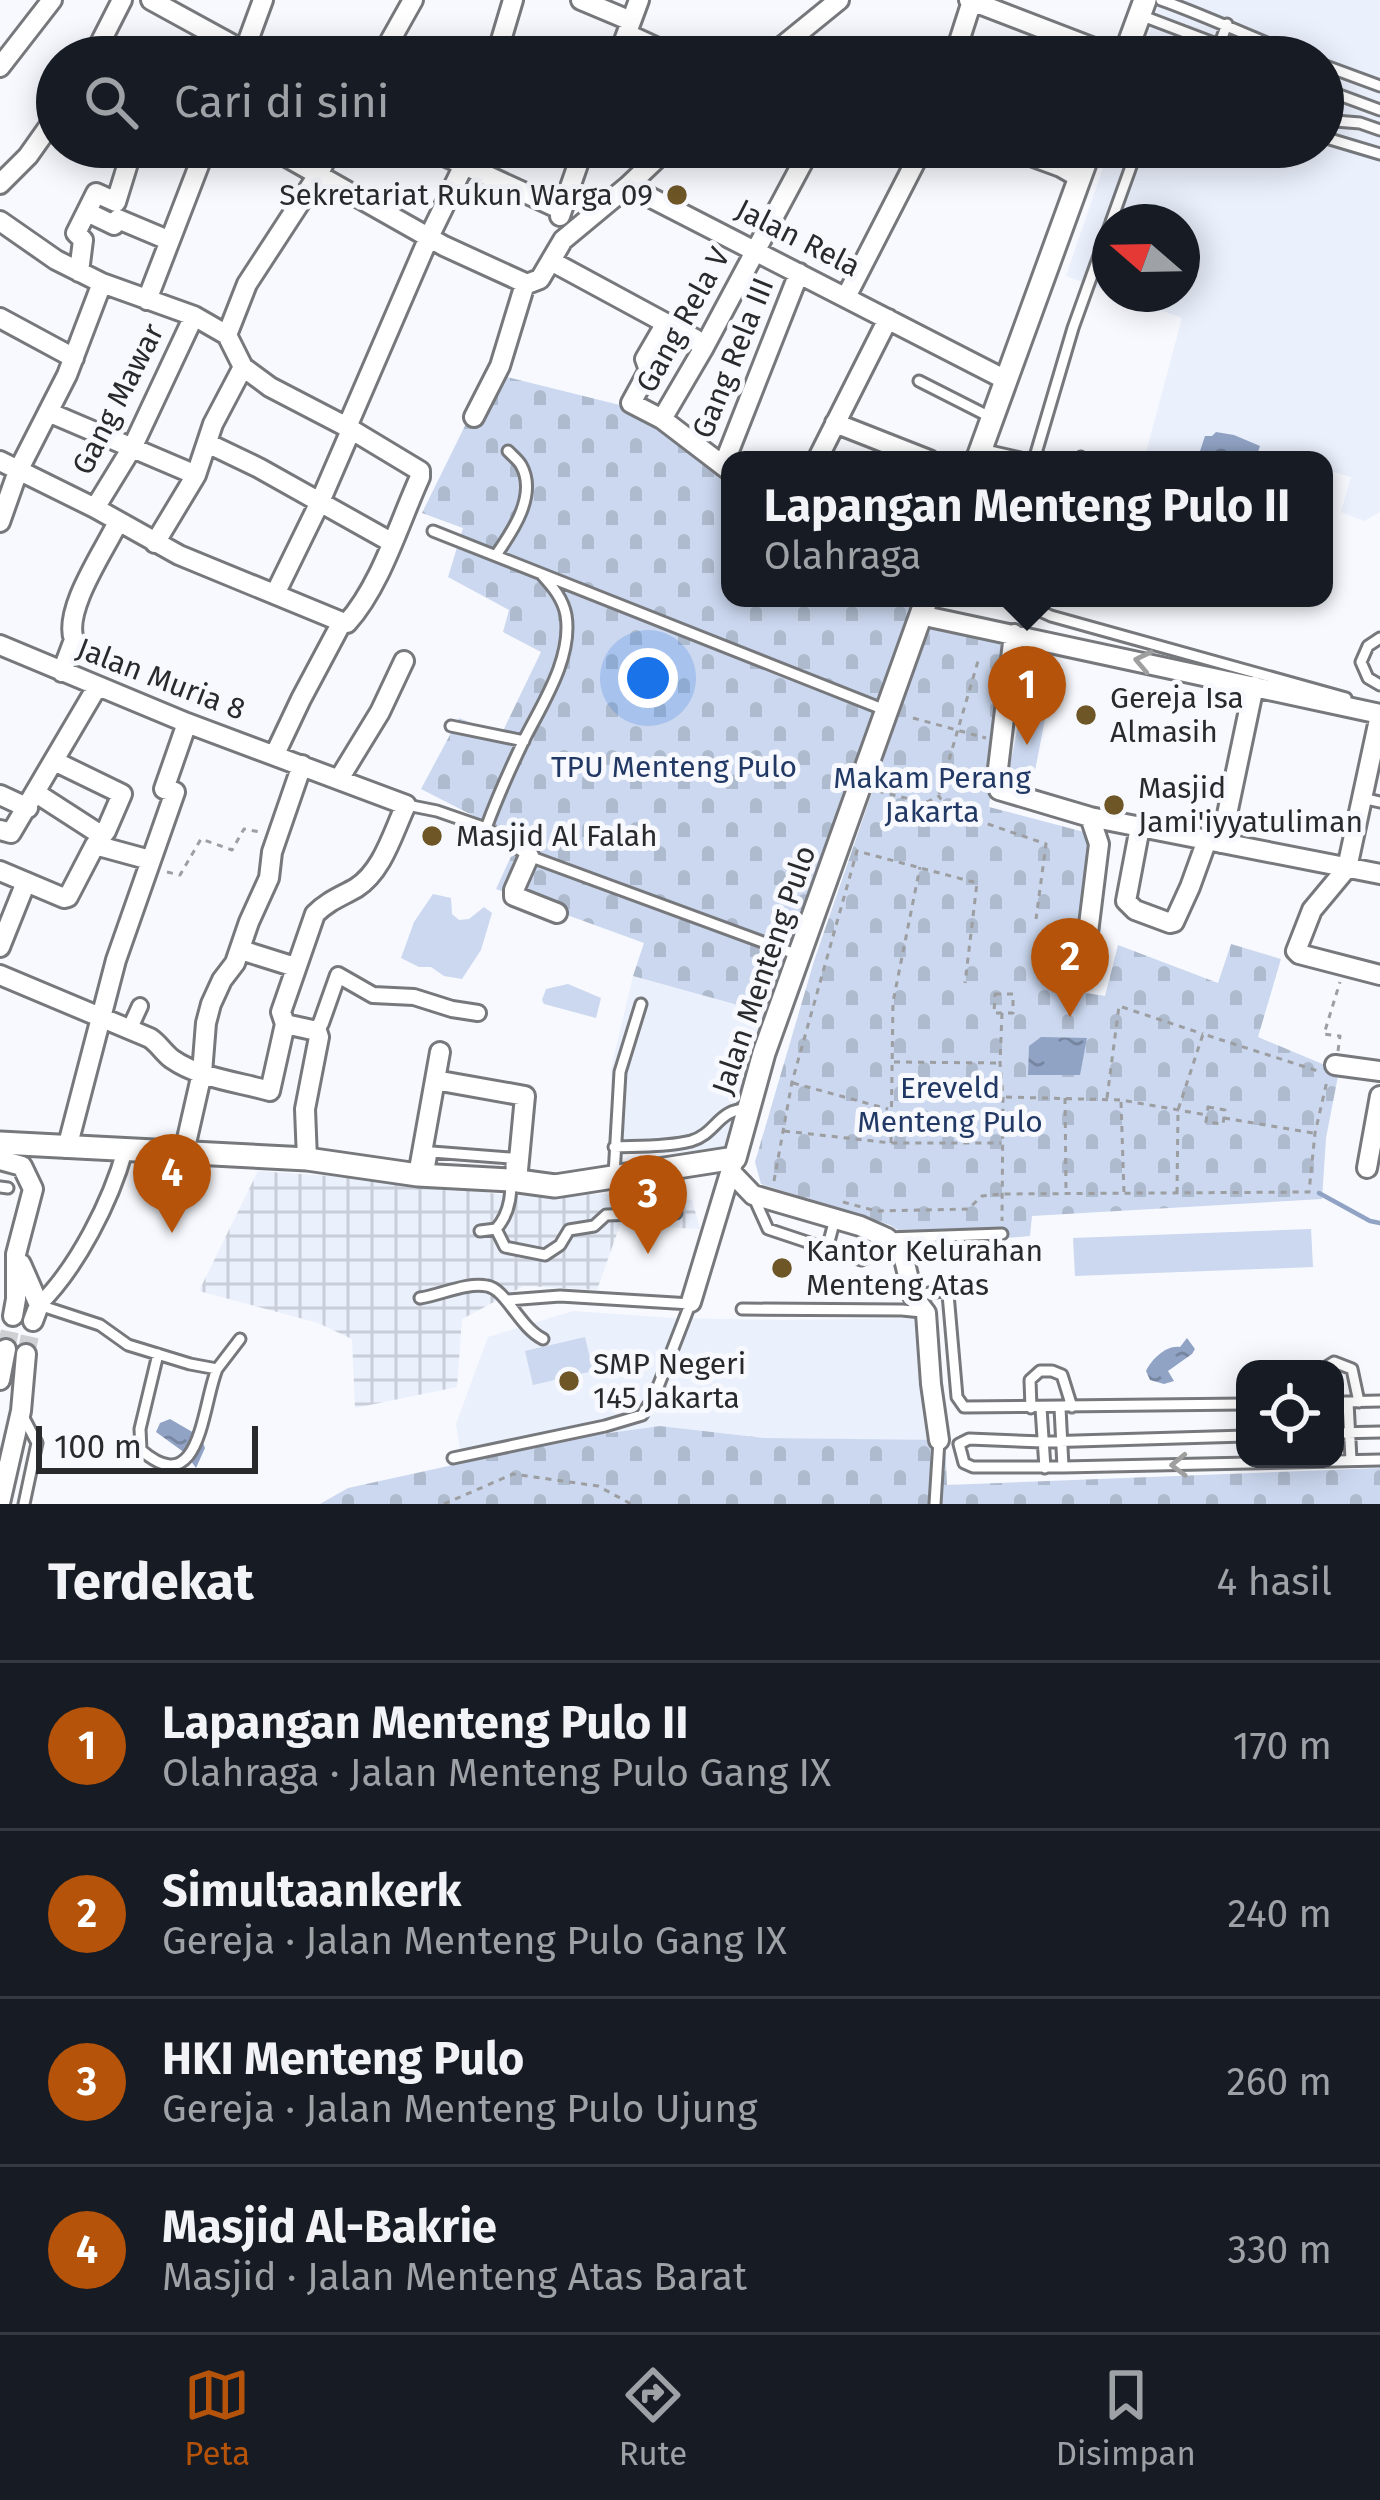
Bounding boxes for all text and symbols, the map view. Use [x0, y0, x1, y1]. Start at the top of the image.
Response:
search box [36, 36, 1344, 168]
icon: search [78, 69, 144, 135]
text: Cari di sini [174, 75, 390, 129]
place label: Sekretariat Rukun Warga 09 [279, 177, 653, 213]
marker: Sekretariat Rukun Warga 09 [664, 182, 690, 208]
street label: Jalan Rela [730, 191, 866, 285]
north arrow [1092, 204, 1200, 312]
street label: Gang Rela V [628, 241, 738, 399]
street label: Gang Rela III [684, 272, 782, 444]
street label: Gang Mawar [65, 317, 172, 481]
popup [721, 451, 1333, 607]
text: Lapangan Menteng Pulo II [764, 479, 1290, 533]
text: Olahraga [764, 533, 921, 579]
street label: Jalan Muria 8 [72, 630, 250, 728]
pin: 1 [988, 646, 1066, 745]
your location [618, 648, 678, 708]
one-way arrow [1133, 650, 1153, 675]
place label: Gereja Isa Almasih [1110, 680, 1244, 750]
marker: Gereja Isa Almasih [1073, 702, 1099, 728]
park label: TPU Menteng Pulo [551, 749, 797, 785]
park label: Makam Perang Jakarta [833, 760, 1031, 830]
place label: Masjid Jami'iyyatuliman [1138, 770, 1363, 840]
marker: Masjid Jami'iyyatuliman [1101, 792, 1127, 818]
place label: Masjid Al Falah [456, 818, 658, 854]
marker: Masjid Al Falah [419, 823, 445, 849]
street label: Jalan Menteng Pulo [704, 841, 824, 1099]
pin: 2 [1031, 918, 1109, 1017]
park label: Ereveld Menteng Pulo [857, 1070, 1043, 1140]
pin: 4 [133, 1134, 211, 1233]
pin: 3 [609, 1155, 687, 1254]
place label: Kantor Kelurahan Menteng Atas [806, 1233, 1043, 1303]
marker: Kantor Kelurahan Menteng Atas [769, 1255, 795, 1281]
place label: SMP Negeri 145 Jakarta [593, 1346, 746, 1416]
map controls [1236, 1360, 1344, 1468]
button: locate [1236, 1360, 1344, 1468]
marker: SMP Negeri 145 Jakarta [556, 1368, 582, 1394]
scale bar [36, 1420, 258, 1473]
text: 100 m [54, 1427, 142, 1467]
one-way arrow [1169, 1451, 1188, 1477]
text: Terdekat [48, 1551, 254, 1613]
text: 4 hasil [1217, 1559, 1332, 1605]
text: Lapangan Menteng Pulo II [162, 1696, 688, 1750]
text: 1 [78, 1723, 96, 1769]
text: 170 m [1233, 1723, 1332, 1769]
text: Olahraga · Jalan Menteng Pulo Gang IX [162, 1750, 831, 1796]
text: Simultaankerk [162, 1864, 461, 1918]
text: 2 [77, 1891, 97, 1937]
text: 240 m [1227, 1891, 1332, 1937]
text: Gereja · Jalan Menteng Pulo Gang IX [162, 1918, 787, 1964]
text: HKI Menteng Pulo [162, 2032, 524, 2086]
text: 3 [77, 2059, 97, 2105]
text: 260 m [1226, 2059, 1332, 2105]
text: Gereja · Jalan Menteng Pulo Ujung [162, 2086, 757, 2132]
text: Masjid Al-Bakrie [162, 2200, 497, 2254]
text: 4 [76, 2227, 98, 2273]
text: 330 m [1228, 2227, 1332, 2273]
text: Masjid · Jalan Menteng Atas Barat [162, 2254, 747, 2300]
tab: Peta [184, 2362, 250, 2474]
tab: Rute [619, 2362, 687, 2474]
tab: Disimpan [1056, 2362, 1196, 2474]

